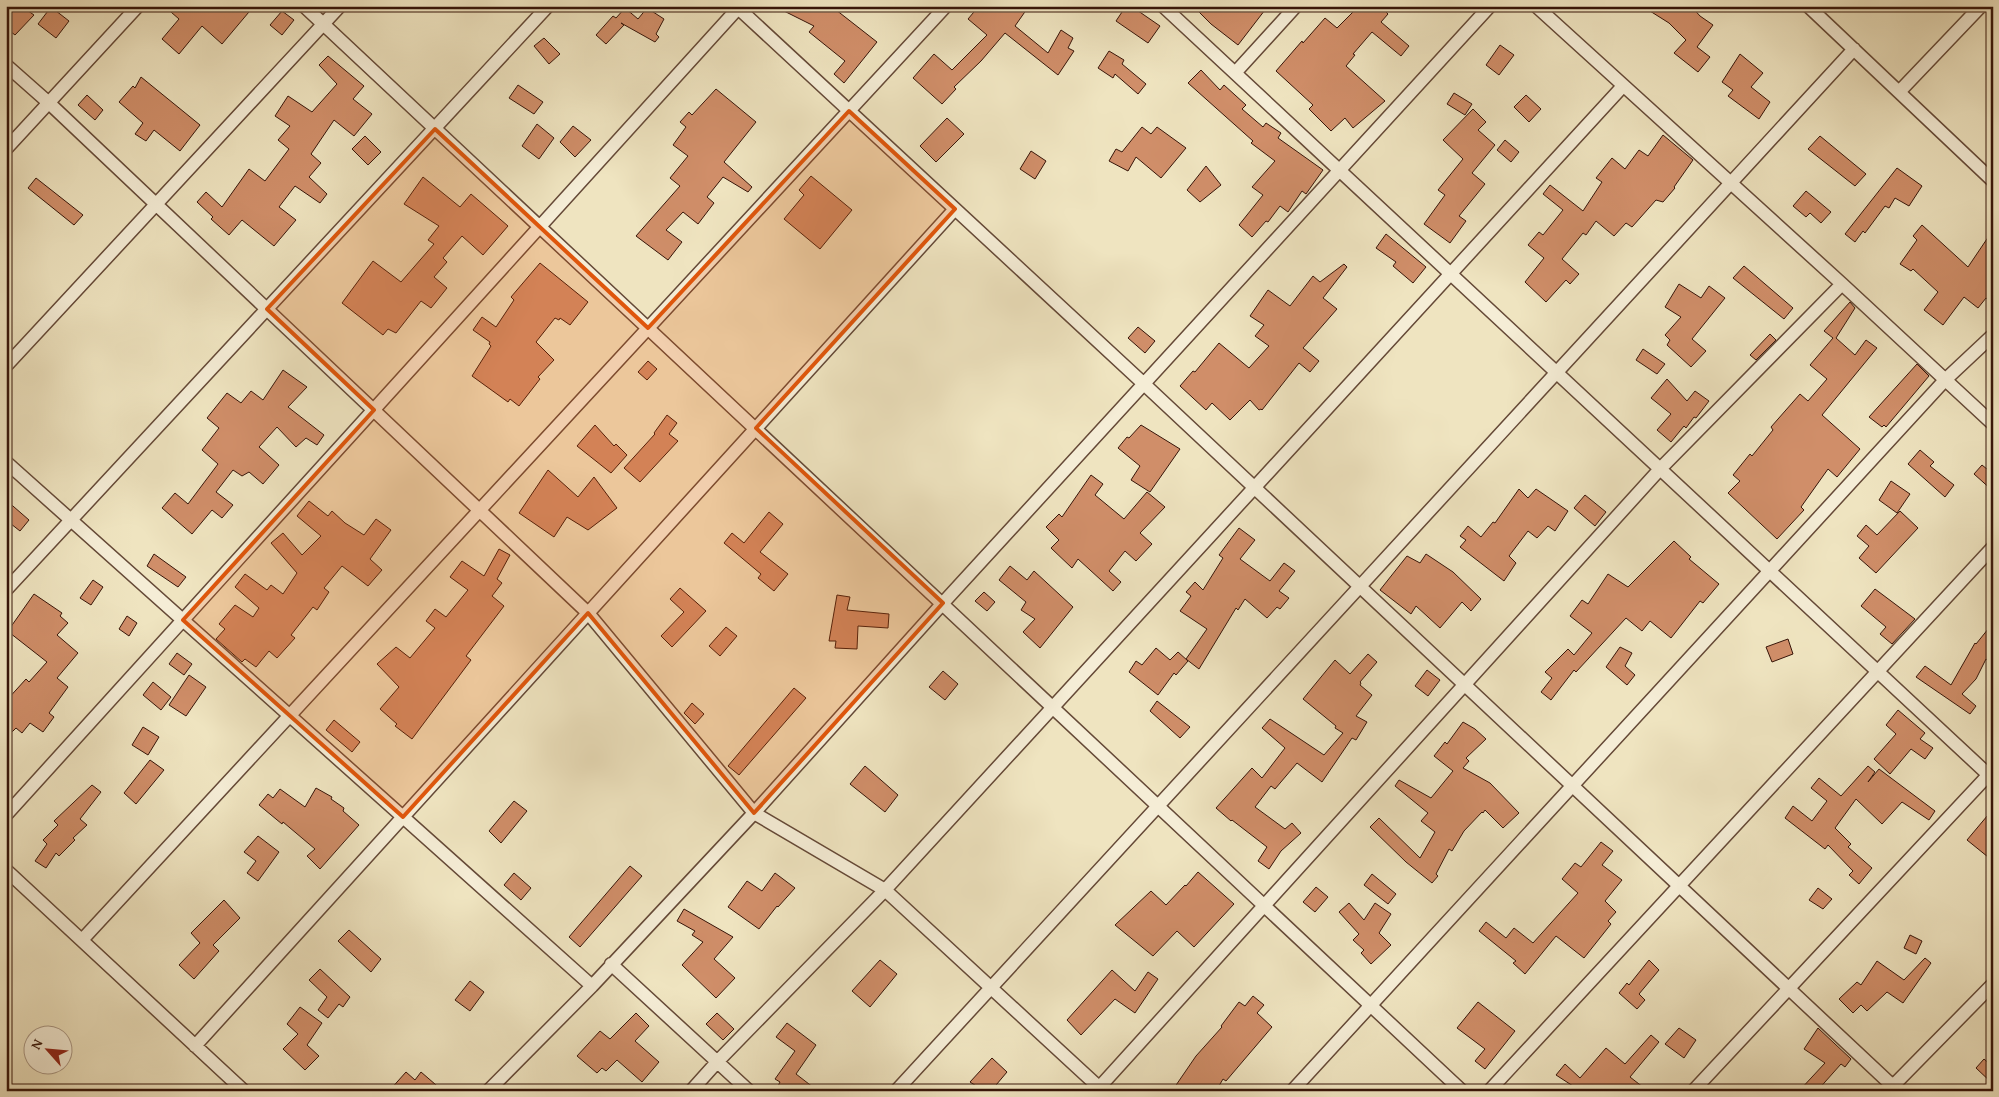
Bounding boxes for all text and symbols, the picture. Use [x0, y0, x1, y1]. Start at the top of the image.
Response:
north arrow [22, 1024, 72, 1074]
text: N [25, 1035, 48, 1053]

